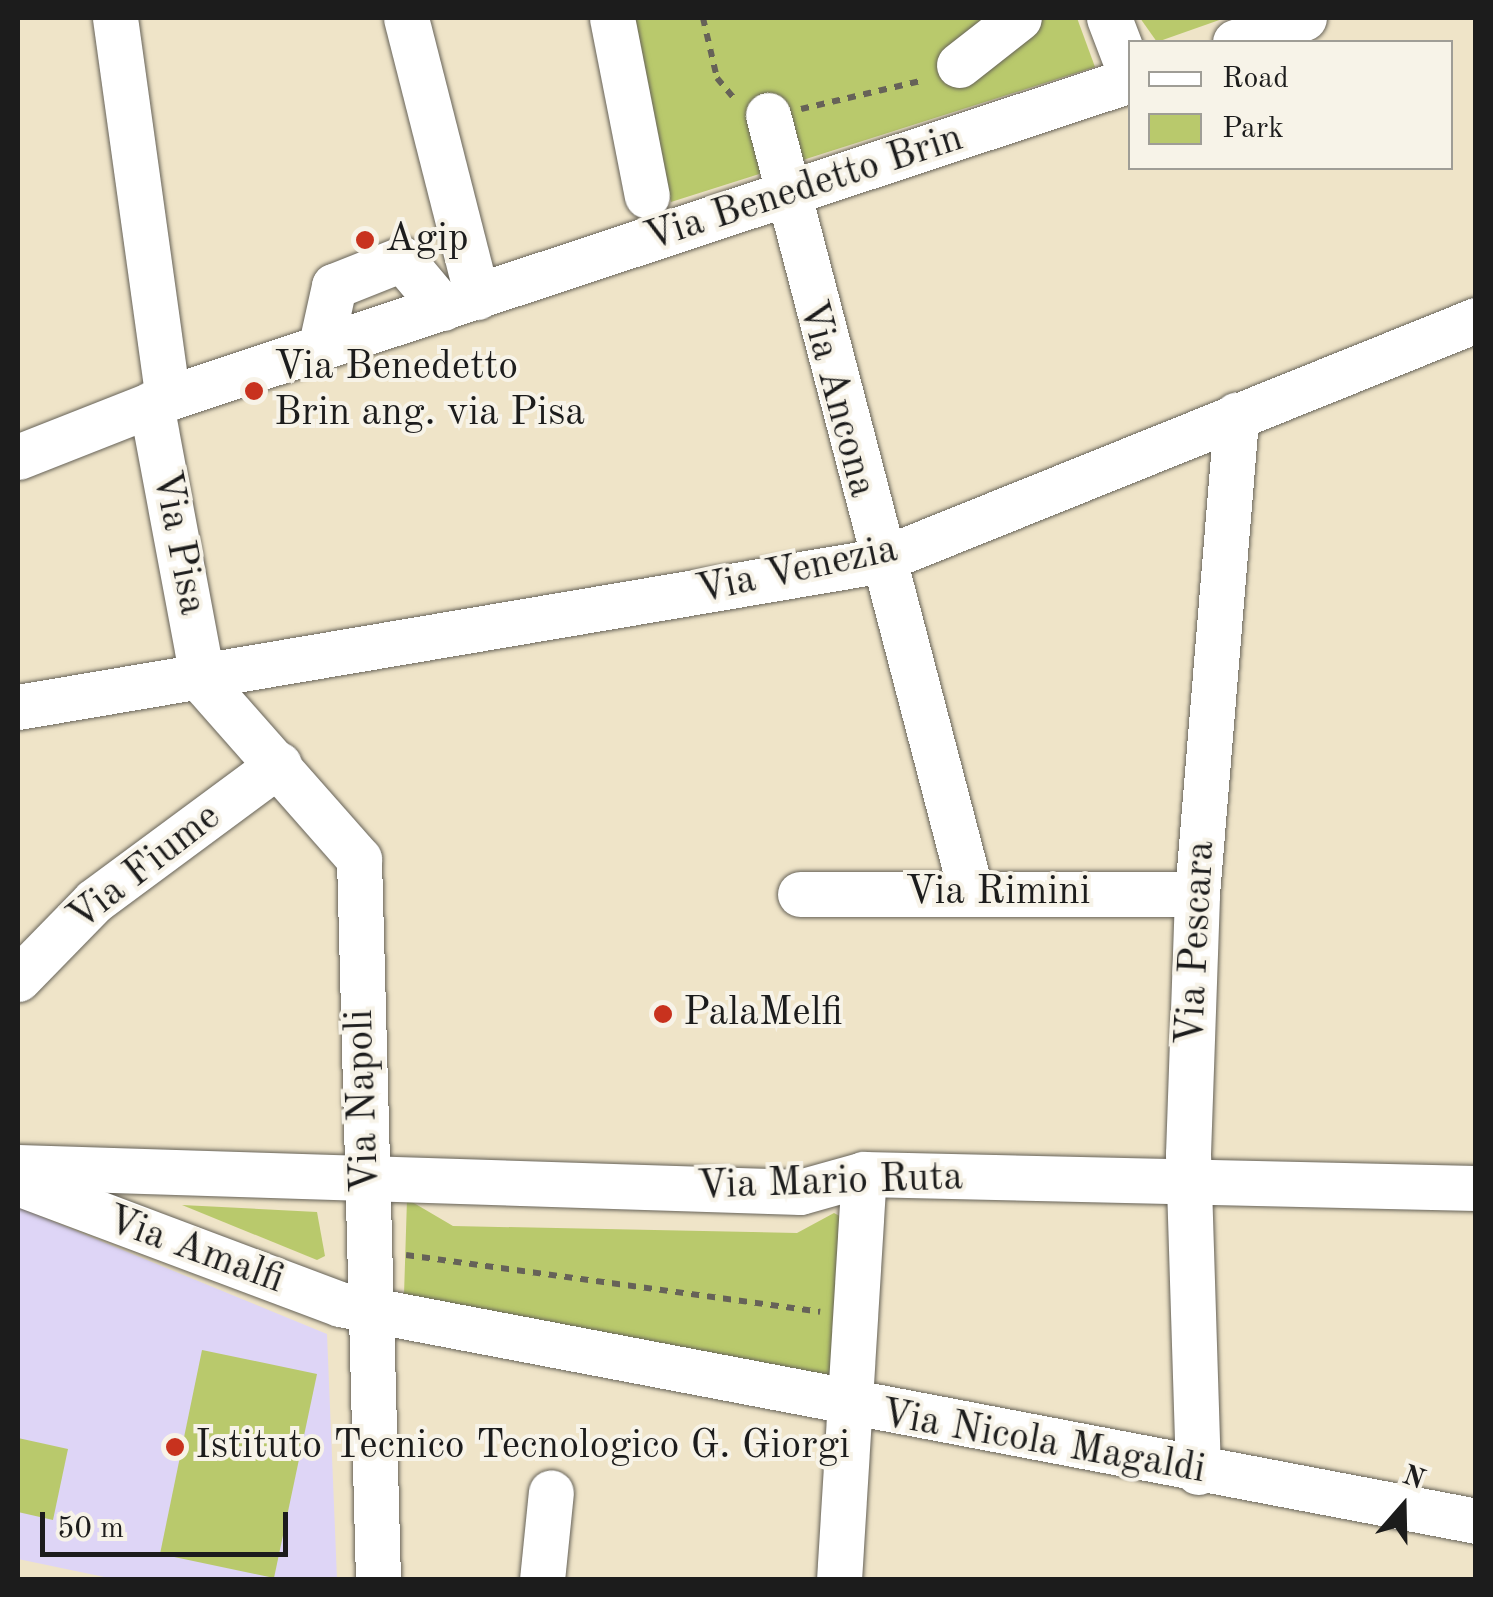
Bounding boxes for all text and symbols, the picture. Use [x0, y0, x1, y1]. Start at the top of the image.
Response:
legend [1128, 40, 1453, 170]
text: Road [1222, 64, 1289, 94]
text: Park [1222, 114, 1284, 144]
street label: Via Benedetto Brin [639, 115, 969, 263]
place label: Agip [385, 216, 469, 264]
marker: Agip [354, 229, 376, 251]
street label: Via Ancona [787, 295, 885, 503]
place label: Via Benedetto Brin ang. via Pisa [274, 344, 585, 438]
marker: Via Benedetto Brin ang. via Pisa [243, 380, 265, 402]
street label: Via Pisa [141, 467, 215, 619]
street label: Via Venezia [692, 526, 902, 616]
street label: Via Fiume [59, 794, 231, 942]
street label: Via Pescara [1168, 839, 1226, 1047]
street label: Via Rimini [905, 869, 1091, 917]
place label: PalaMelfi [683, 990, 843, 1038]
marker: PalaMelfi [652, 1003, 674, 1025]
street label: Via Napoli [337, 1008, 391, 1194]
street label: Via Mario Ruta [696, 1154, 964, 1212]
street label: Via Amalfi [100, 1197, 290, 1305]
street label: Via Nicola Magaldi [877, 1391, 1209, 1495]
place label: Istituto Tecnico Tecnologico G. Giorgi [195, 1423, 850, 1471]
marker: Istituto Tecnico Tecnologico G. Giorgi [164, 1436, 186, 1458]
north arrow [1353, 1457, 1453, 1557]
text: N [1398, 1462, 1428, 1496]
scale bar [45, 1492, 292, 1554]
text: 50 m [57, 1514, 124, 1544]

